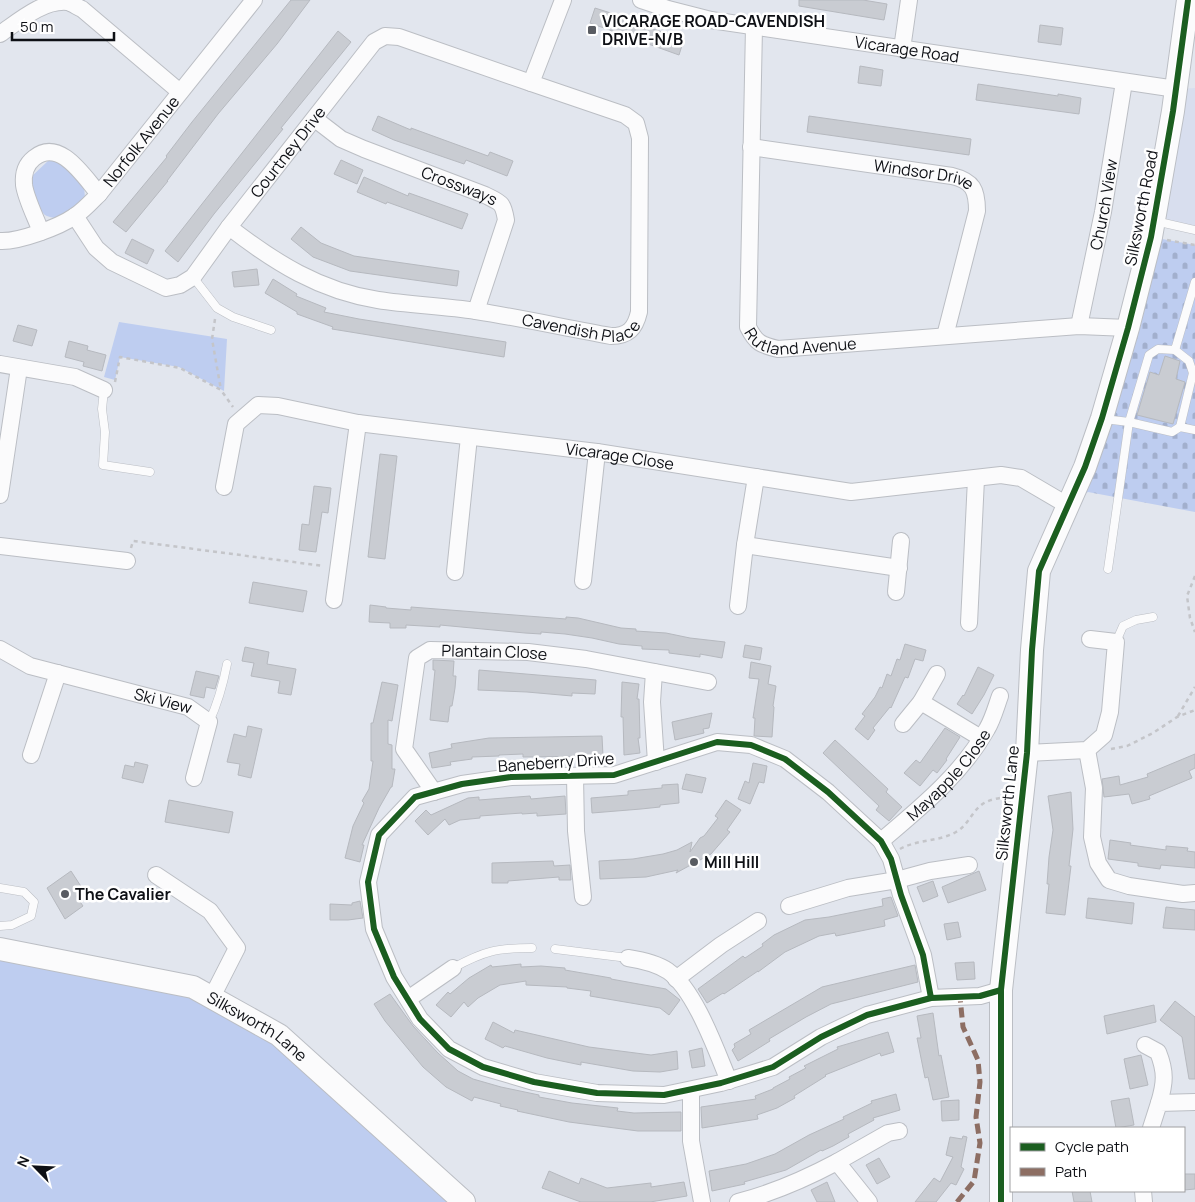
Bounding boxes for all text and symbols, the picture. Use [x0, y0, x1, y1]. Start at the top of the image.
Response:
scale bar [12, 10, 115, 42]
place label: VICARAGE ROAD-CAVENDISH DRIVE-N/B [602, 10, 825, 50]
text: 50 m [20, 16, 54, 37]
marker: VICARAGE ROAD-CAVENDISH DRIVE-N/B [586, 24, 598, 36]
street label: Vicarage Road [853, 30, 961, 68]
street label: Norfolk Avenue [98, 91, 184, 191]
street label: Courtney Drive [245, 102, 331, 202]
street label: Silksworth Road [1119, 148, 1163, 268]
street label: Windsor Drive [872, 154, 979, 195]
street label: Church View [1084, 157, 1122, 252]
street label: Crossways [418, 161, 501, 211]
street label: Cavendish Place [520, 308, 645, 347]
street label: Rutland Avenue [739, 323, 857, 360]
street label: Vicarage Close [564, 437, 676, 475]
street label: Plantain Close [441, 639, 549, 665]
street label: Ski View [132, 682, 195, 719]
street label: Mayapple Close [902, 725, 996, 825]
street label: Silksworth Lane [990, 744, 1024, 862]
street label: Baneberry Drive [497, 747, 615, 777]
place label: Mill Hill [704, 851, 759, 873]
marker: Mill Hill [688, 856, 700, 868]
place label: The Cavalier [75, 883, 171, 905]
marker: The Cavalier [59, 888, 71, 900]
street label: Silksworth Lane [203, 986, 312, 1066]
legend [1010, 1127, 1185, 1192]
text: Cycle path [1055, 1136, 1129, 1157]
north arrow [10, 1142, 60, 1192]
text: N [12, 1153, 33, 1170]
text: Path [1055, 1161, 1087, 1182]

